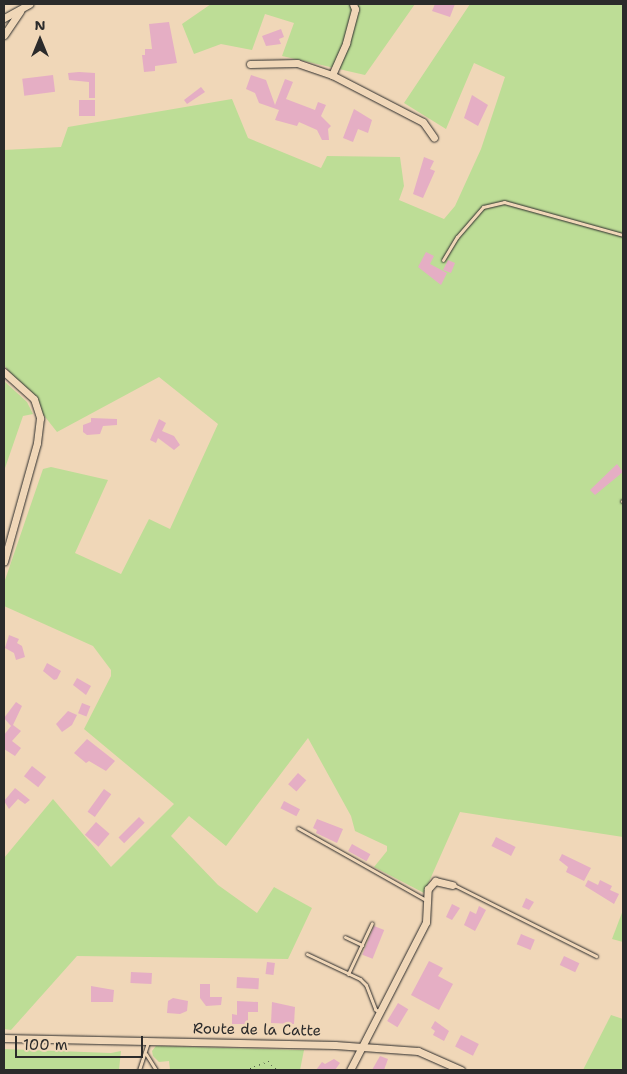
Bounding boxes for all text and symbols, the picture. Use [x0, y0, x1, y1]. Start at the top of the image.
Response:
north arrow [15, 15, 65, 65]
text: N [34, 16, 46, 34]
street label: Route de la Catte [193, 1020, 321, 1040]
scale bar [18, 1026, 145, 1058]
text: 100 m [23, 1035, 68, 1055]

